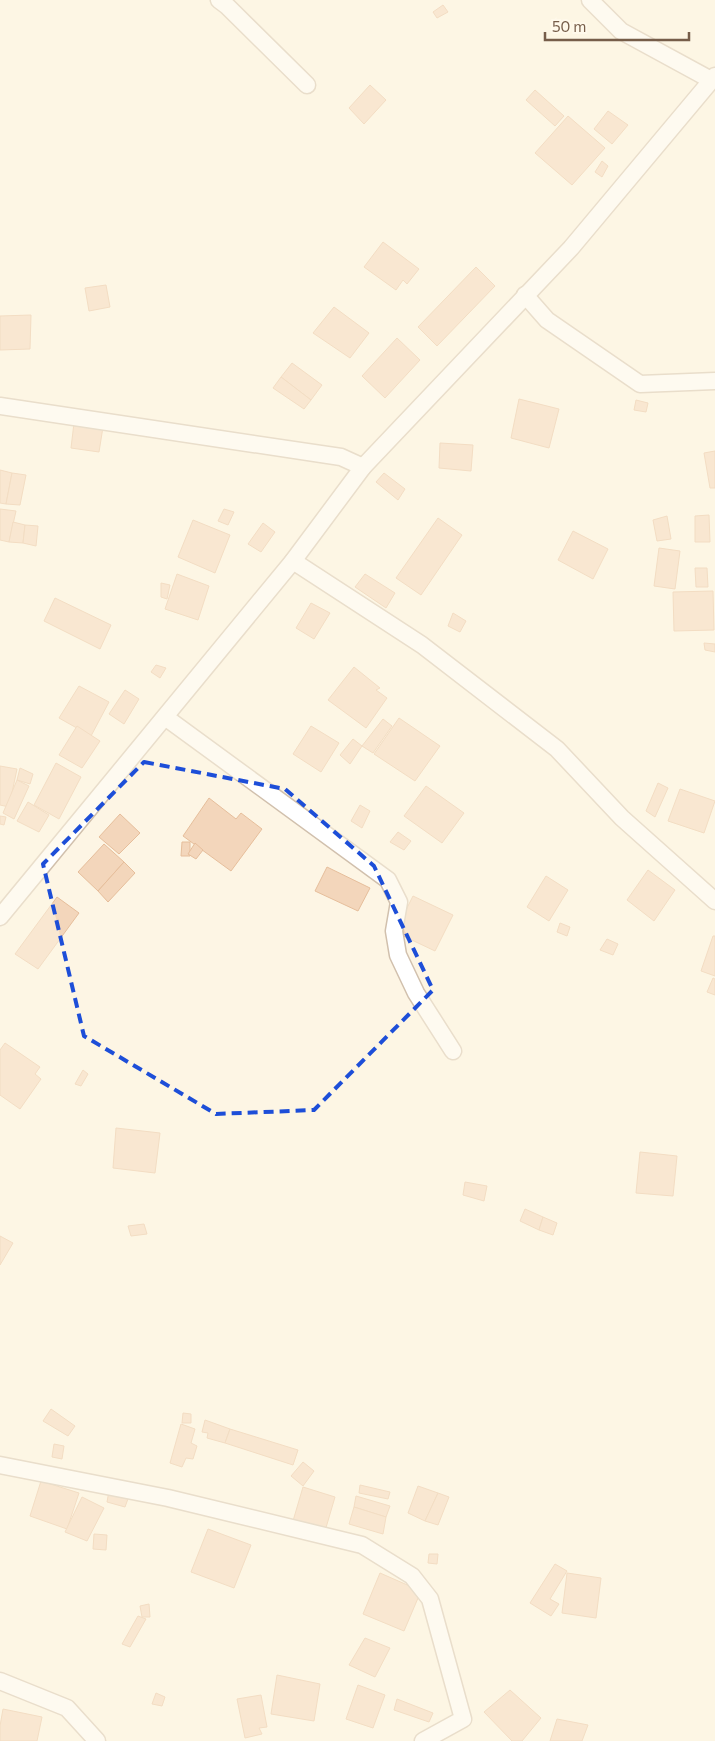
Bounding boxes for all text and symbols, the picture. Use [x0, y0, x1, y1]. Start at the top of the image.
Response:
scale bar [545, 10, 689, 42]
text: 50 m [552, 17, 586, 35]

